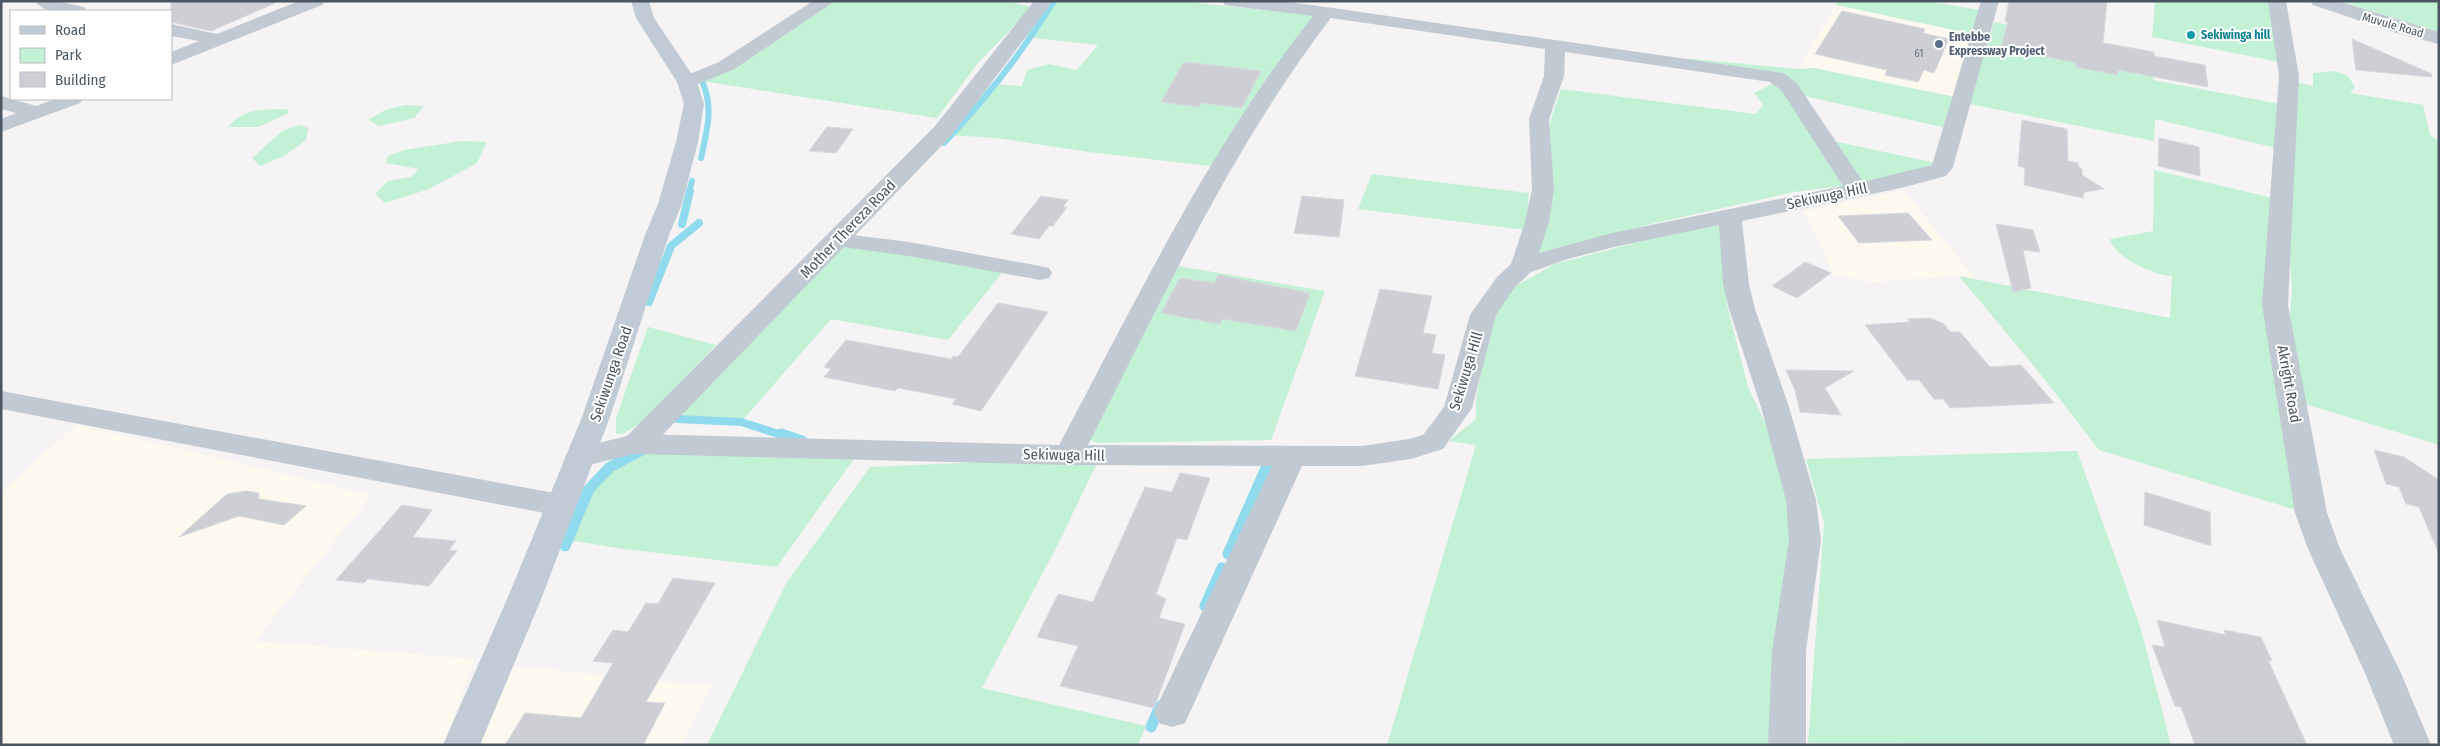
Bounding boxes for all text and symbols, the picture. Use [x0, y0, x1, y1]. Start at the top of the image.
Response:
legend [10, 10, 172, 100]
street label: Muvule Road [2361, 10, 2425, 40]
text: Road [55, 21, 86, 39]
place label: Sekiwinga hill [2201, 28, 2271, 42]
marker: Sekiwinga hill [2185, 29, 2197, 41]
place label: Entebbe Expressway Project [1949, 30, 2046, 58]
marker: Entebbe Expressway Project [1933, 38, 1945, 50]
text: Park [55, 46, 82, 64]
house number: 61 [1914, 47, 1924, 60]
text: Building [55, 71, 106, 89]
street label: Mother Thereza Road [796, 176, 900, 282]
street label: Sekiwuga Hill [1785, 179, 1869, 213]
street label: Sekiwunga Road [586, 324, 636, 424]
street label: Sekiwuga Hill [1445, 329, 1487, 413]
street label: Akright Road [2273, 344, 2305, 424]
street label: Sekiwuga Hill [1023, 445, 1105, 465]

